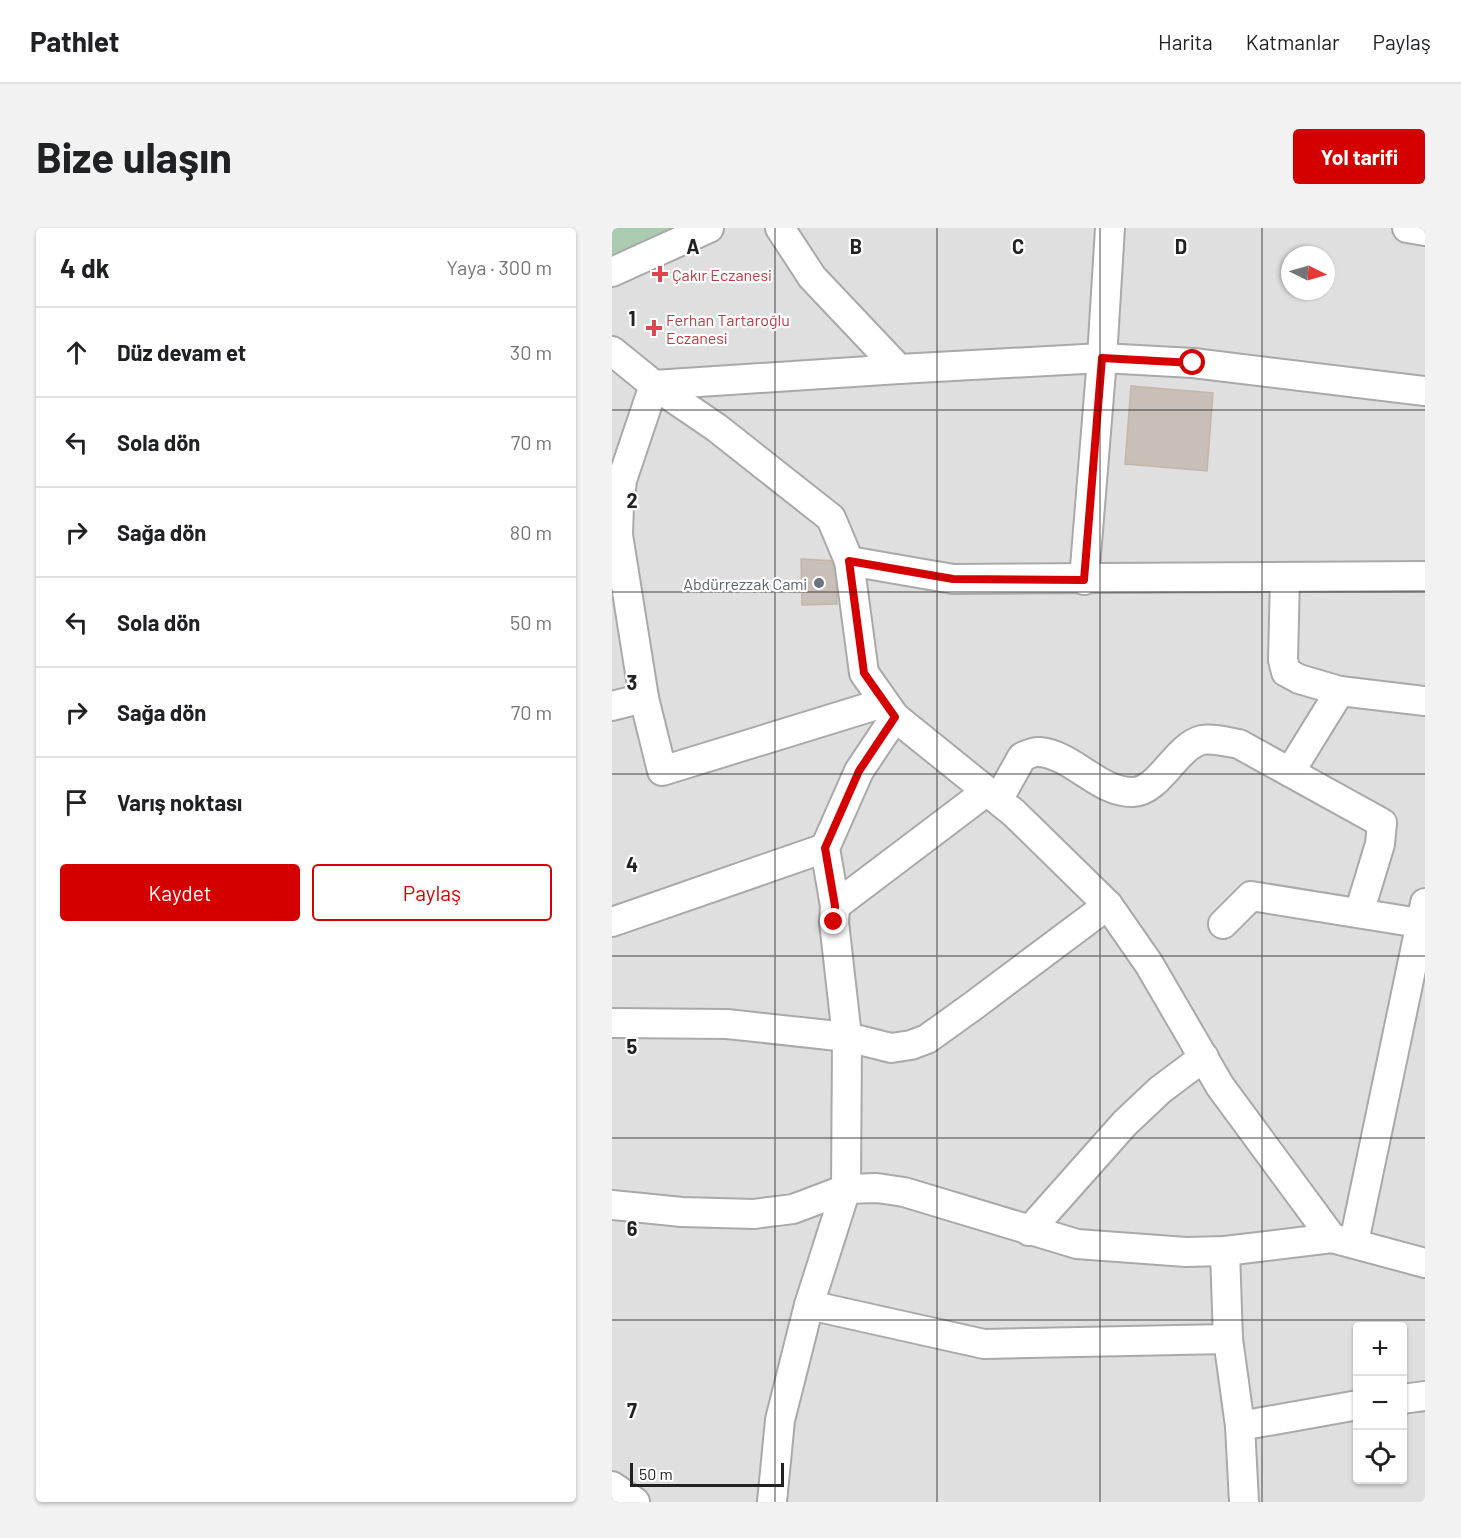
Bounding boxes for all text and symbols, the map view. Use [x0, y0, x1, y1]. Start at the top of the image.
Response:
text: Pathlet [30, 24, 119, 58]
text: Harita [1158, 29, 1213, 54]
text: Katmanlar [1246, 29, 1340, 54]
text: Paylaş [1373, 29, 1431, 54]
button: Yol tarifi [1293, 129, 1425, 184]
text: Bize ulaşın [36, 131, 232, 181]
text: A [686, 234, 700, 258]
text: B [850, 234, 862, 258]
text: C [1012, 234, 1024, 258]
text: D [1175, 234, 1187, 258]
north arrow [1281, 246, 1335, 300]
text: 4 dk [60, 252, 110, 283]
text: Yaya · 300 m [447, 255, 552, 279]
place label: Çakır Eczanesi [672, 265, 772, 284]
marker: Çakır Eczanesi [653, 267, 667, 281]
text: 1 [628, 306, 636, 330]
place label: Ferhan Tartaroğlu Eczanesi [666, 310, 790, 347]
marker: Ferhan Tartaroğlu Eczanesi [647, 321, 661, 335]
icon: ahead [60, 336, 93, 369]
text: Düz devam et [117, 339, 246, 365]
text: 30 m [510, 340, 552, 364]
route start [1179, 349, 1205, 375]
icon: left [60, 426, 93, 459]
text: Sola dön [117, 429, 200, 455]
text: 70 m [511, 430, 552, 454]
text: 2 [626, 488, 638, 512]
icon: right [60, 516, 93, 549]
text: Sağa dön [117, 519, 206, 545]
text: 80 m [510, 520, 552, 544]
place label: Abdürrezzak Cami [683, 574, 807, 593]
marker: Abdürrezzak Cami [812, 576, 826, 590]
icon: left [60, 606, 93, 639]
text: Sola dön [117, 609, 200, 635]
text: 50 m [510, 610, 552, 634]
text: 3 [627, 670, 637, 694]
icon: right [60, 696, 93, 729]
text: Sağa dön [117, 699, 206, 725]
text: 70 m [511, 700, 552, 724]
icon: arrive [60, 786, 93, 819]
text: Varış noktası [117, 789, 242, 815]
text: 4 [626, 852, 638, 876]
button: Kaydet [60, 864, 300, 921]
button: Paylaş [312, 864, 552, 921]
route end [820, 908, 846, 934]
text: 5 [627, 1034, 638, 1058]
text: 6 [627, 1216, 638, 1240]
map controls [1353, 1322, 1407, 1484]
button: + [1353, 1322, 1407, 1376]
button: − [1353, 1376, 1407, 1430]
text: 7 [627, 1398, 637, 1422]
button: locate [1353, 1430, 1407, 1484]
scale bar [630, 1460, 784, 1488]
text: 50 m [639, 1464, 673, 1483]

